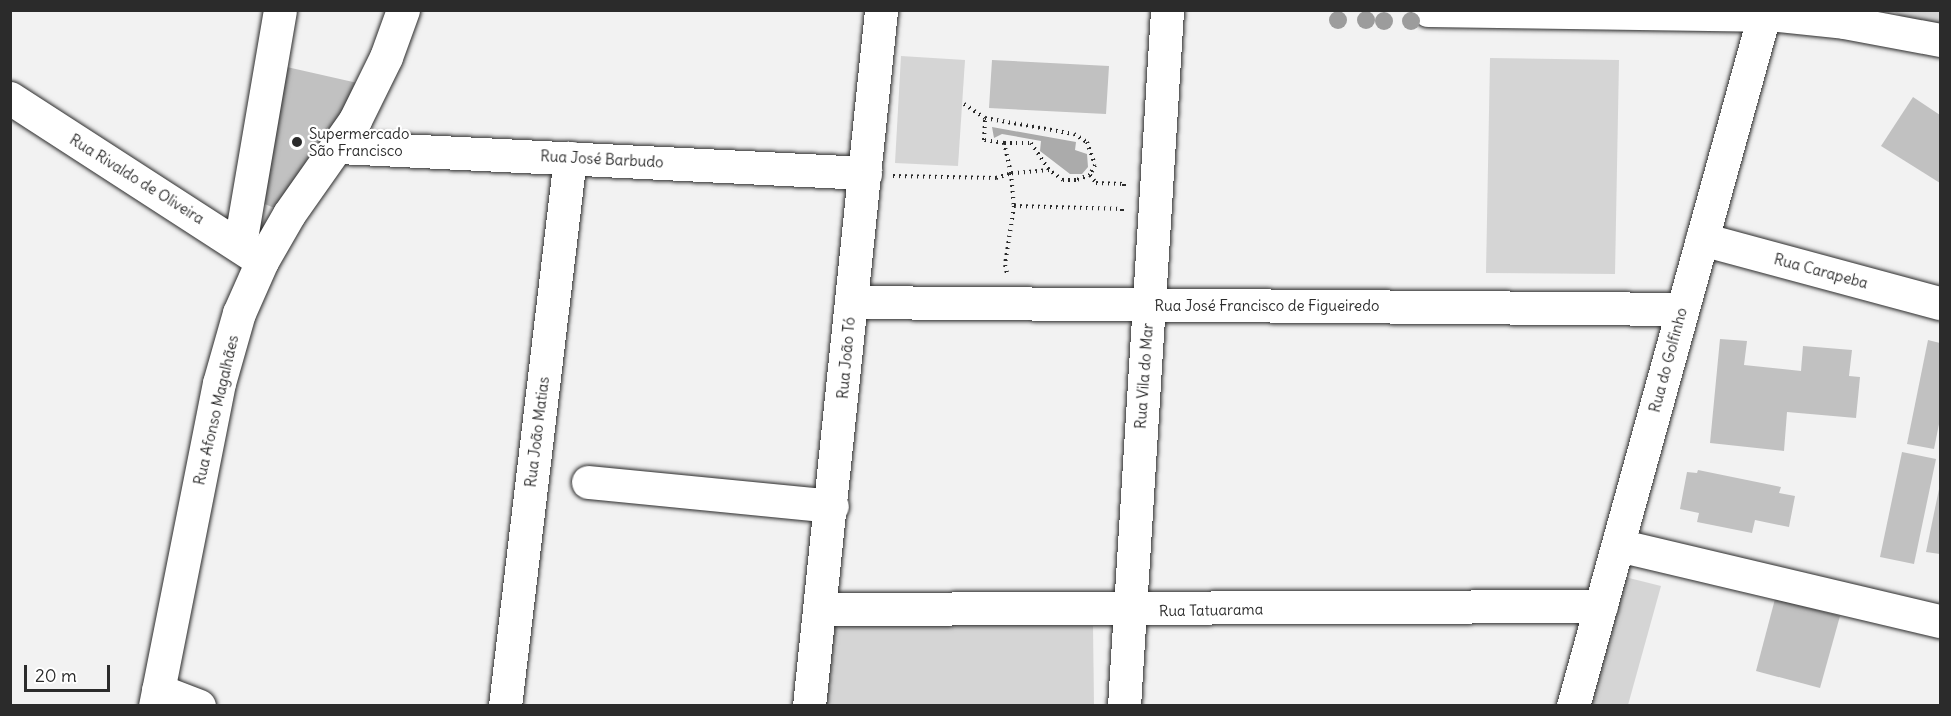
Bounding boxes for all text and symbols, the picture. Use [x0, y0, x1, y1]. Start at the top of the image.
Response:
place label: Supermercado São Francisco [309, 124, 409, 159]
street label: Rua Rivaldo de Oliveira [66, 130, 208, 228]
marker: Supermercado São Francisco [290, 135, 304, 149]
street label: Rua José Barbudo [540, 147, 664, 171]
street label: Rua Carapeba [1772, 250, 1870, 292]
street label: Rua José Francisco de Figueiredo [1155, 297, 1379, 315]
street label: Rua do Golfinho [1645, 306, 1691, 414]
street label: Rua João Tó [833, 316, 859, 400]
street label: Rua Vila do Mar [1131, 322, 1157, 430]
street label: Rua Afonso Magalhães [190, 333, 242, 487]
street label: Rua João Matias [521, 376, 553, 488]
street label: Rua Tatuarama [1159, 600, 1263, 620]
scale bar [27, 653, 112, 691]
text: 20 m [35, 664, 77, 687]

